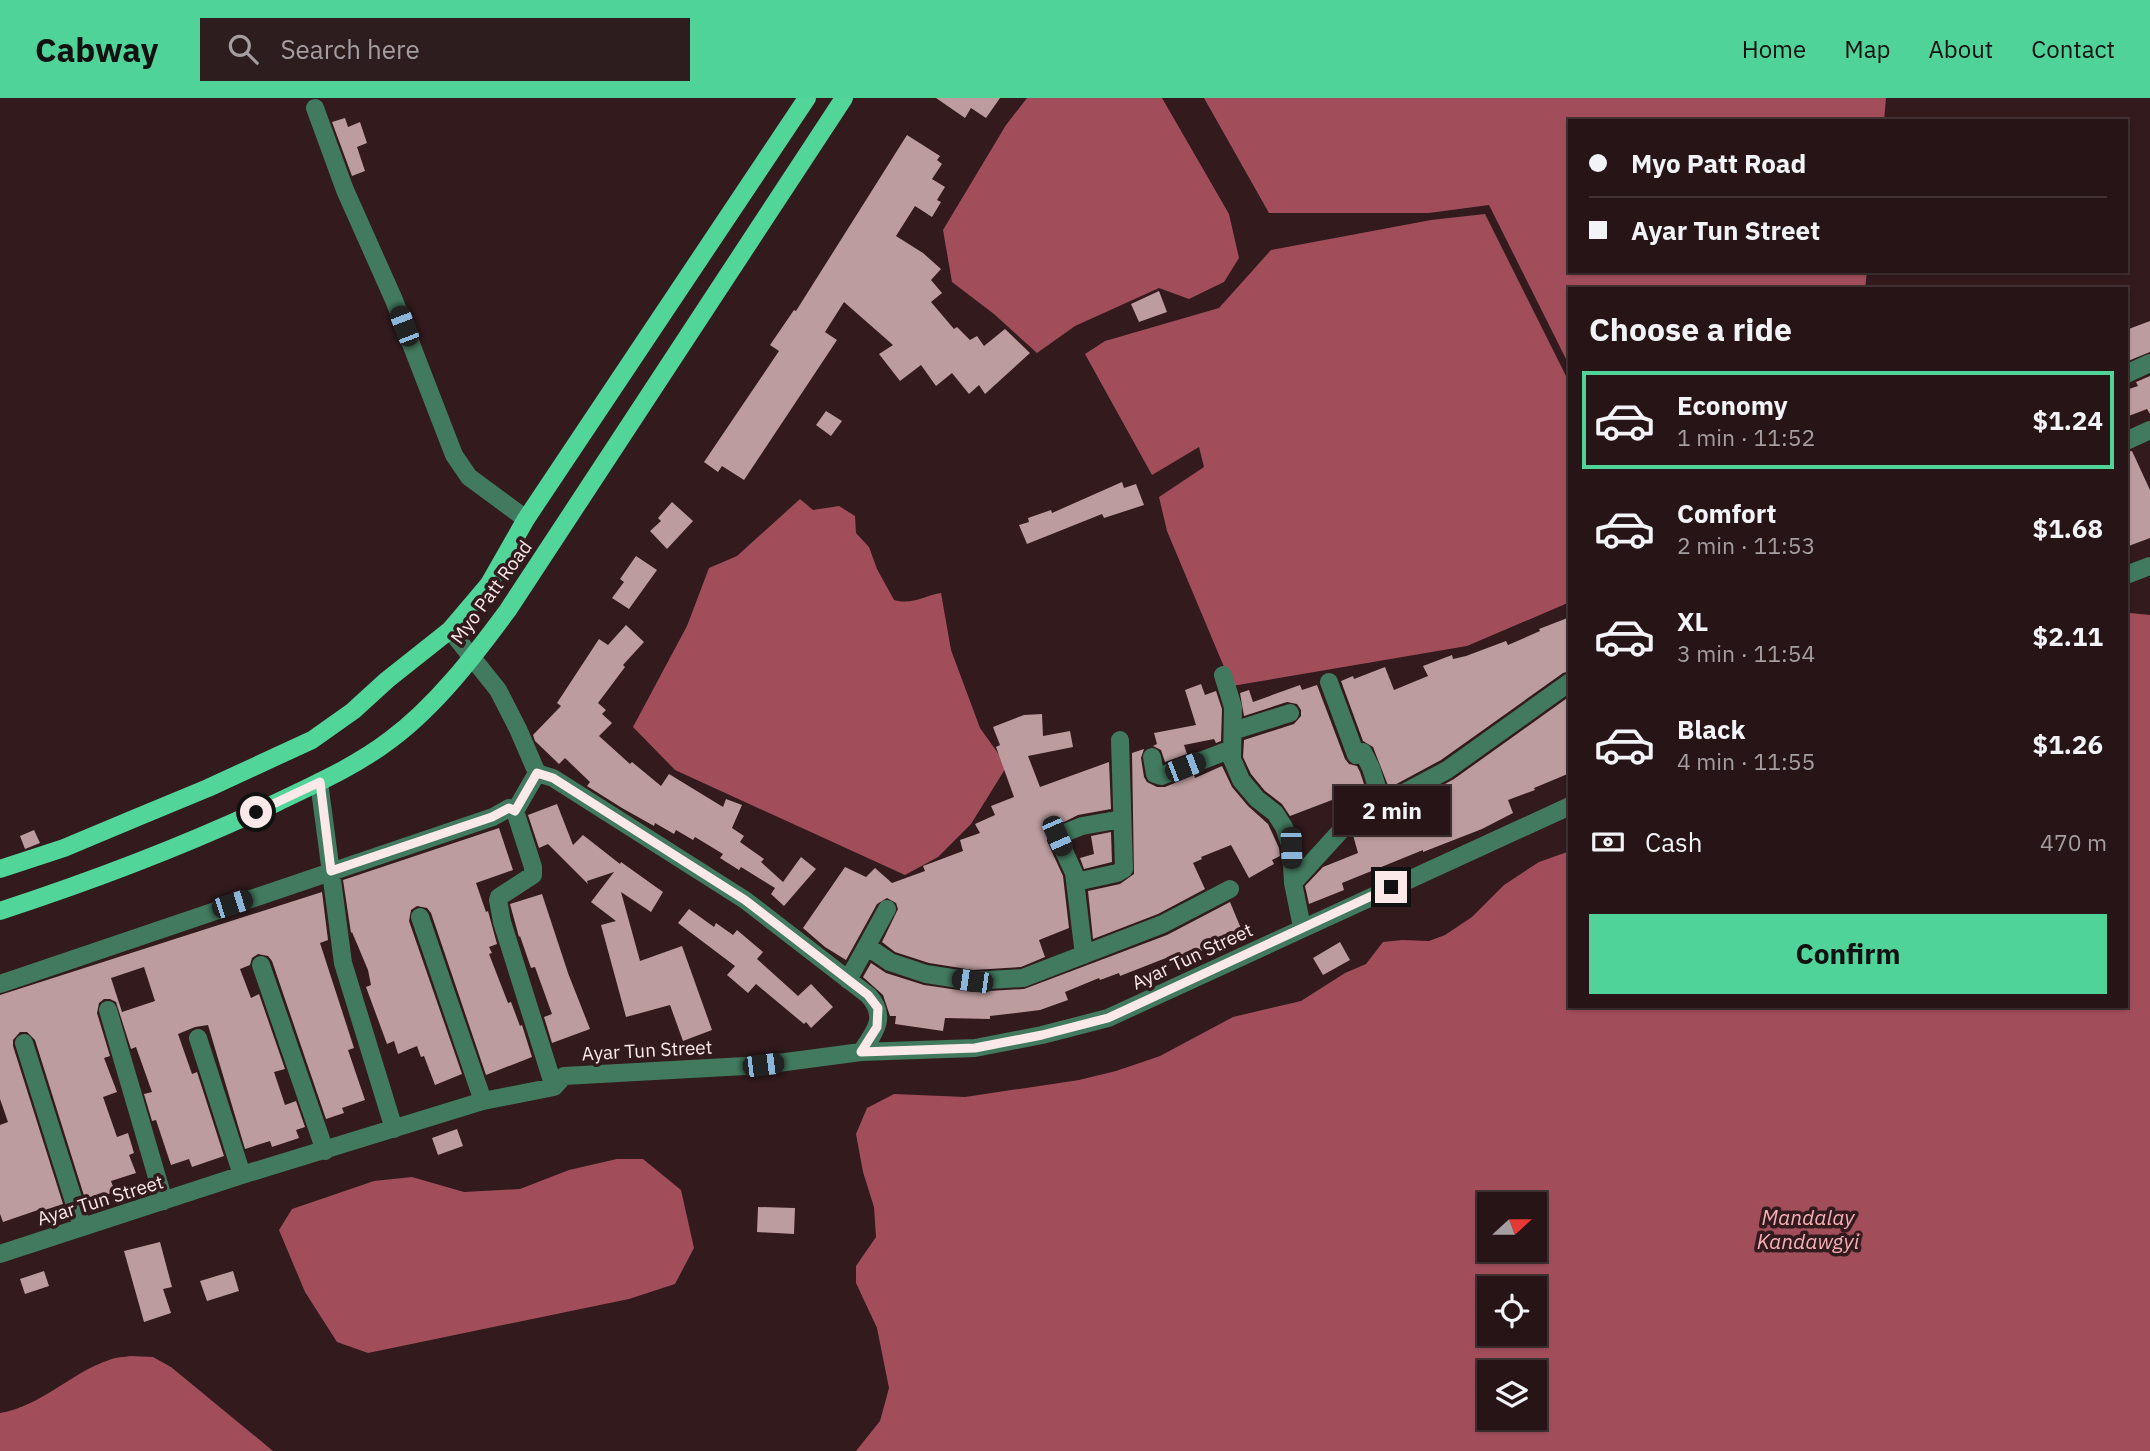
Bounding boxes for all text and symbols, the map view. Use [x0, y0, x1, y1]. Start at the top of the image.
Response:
search box [200, 18, 690, 81]
text: Cabway [35, 28, 158, 71]
icon: search [224, 30, 262, 68]
text: Search here [280, 32, 420, 66]
text: Home [1742, 33, 1806, 65]
text: Map [1844, 33, 1890, 65]
text: About [1928, 33, 1993, 65]
text: Contact [2031, 33, 2115, 65]
text: Myo Patt Road [1631, 146, 1806, 180]
text: Ayar Tun Street [1631, 213, 1820, 247]
car [387, 303, 422, 349]
text: Choose a ride [1589, 308, 1792, 350]
text: Economy [1677, 388, 1788, 422]
icon: car [1593, 389, 1656, 452]
text: $1.24 [2033, 403, 2103, 437]
text: 1 min · 11:52 [1677, 422, 1815, 452]
text: Comfort [1677, 496, 1776, 530]
icon: car [1593, 497, 1656, 560]
text: $1.68 [2033, 511, 2103, 545]
text: 2 min · 11:53 [1677, 530, 1815, 560]
street label: Myo Patt Road [445, 535, 537, 649]
text: XL [1677, 604, 1708, 638]
icon: car [1593, 605, 1656, 668]
text: $2.11 [2033, 619, 2103, 653]
text: 3 min · 11:54 [1677, 638, 1815, 668]
text: Black [1677, 712, 1745, 746]
icon: car [1593, 713, 1656, 776]
text: $1.26 [2033, 727, 2103, 761]
text: 4 min · 11:55 [1677, 746, 1815, 776]
car [1162, 750, 1209, 784]
callout: 2 min [1333, 786, 1449, 834]
text: 2 min [1362, 795, 1422, 825]
route start [240, 796, 272, 828]
car [1039, 813, 1076, 859]
icon: cash [1589, 823, 1627, 861]
text: Cash [1645, 825, 1702, 859]
car [1280, 827, 1303, 869]
text: 470 m [2040, 827, 2107, 857]
route end [1375, 871, 1407, 903]
car [209, 888, 256, 920]
button: Confirm [1589, 914, 2107, 994]
street label: Ayar Tun Street [1128, 917, 1256, 995]
car [950, 968, 995, 994]
street label: Ayar Tun Street [581, 1035, 713, 1065]
car [741, 1052, 786, 1078]
street label: Ayar Tun Street [34, 1169, 166, 1231]
north arrow [1477, 1192, 1547, 1262]
map controls [1477, 1192, 1547, 1430]
water label: Mandalay Kandawgyi [1757, 1203, 1860, 1255]
button: locate [1477, 1276, 1547, 1346]
button: layers [1477, 1360, 1547, 1430]

